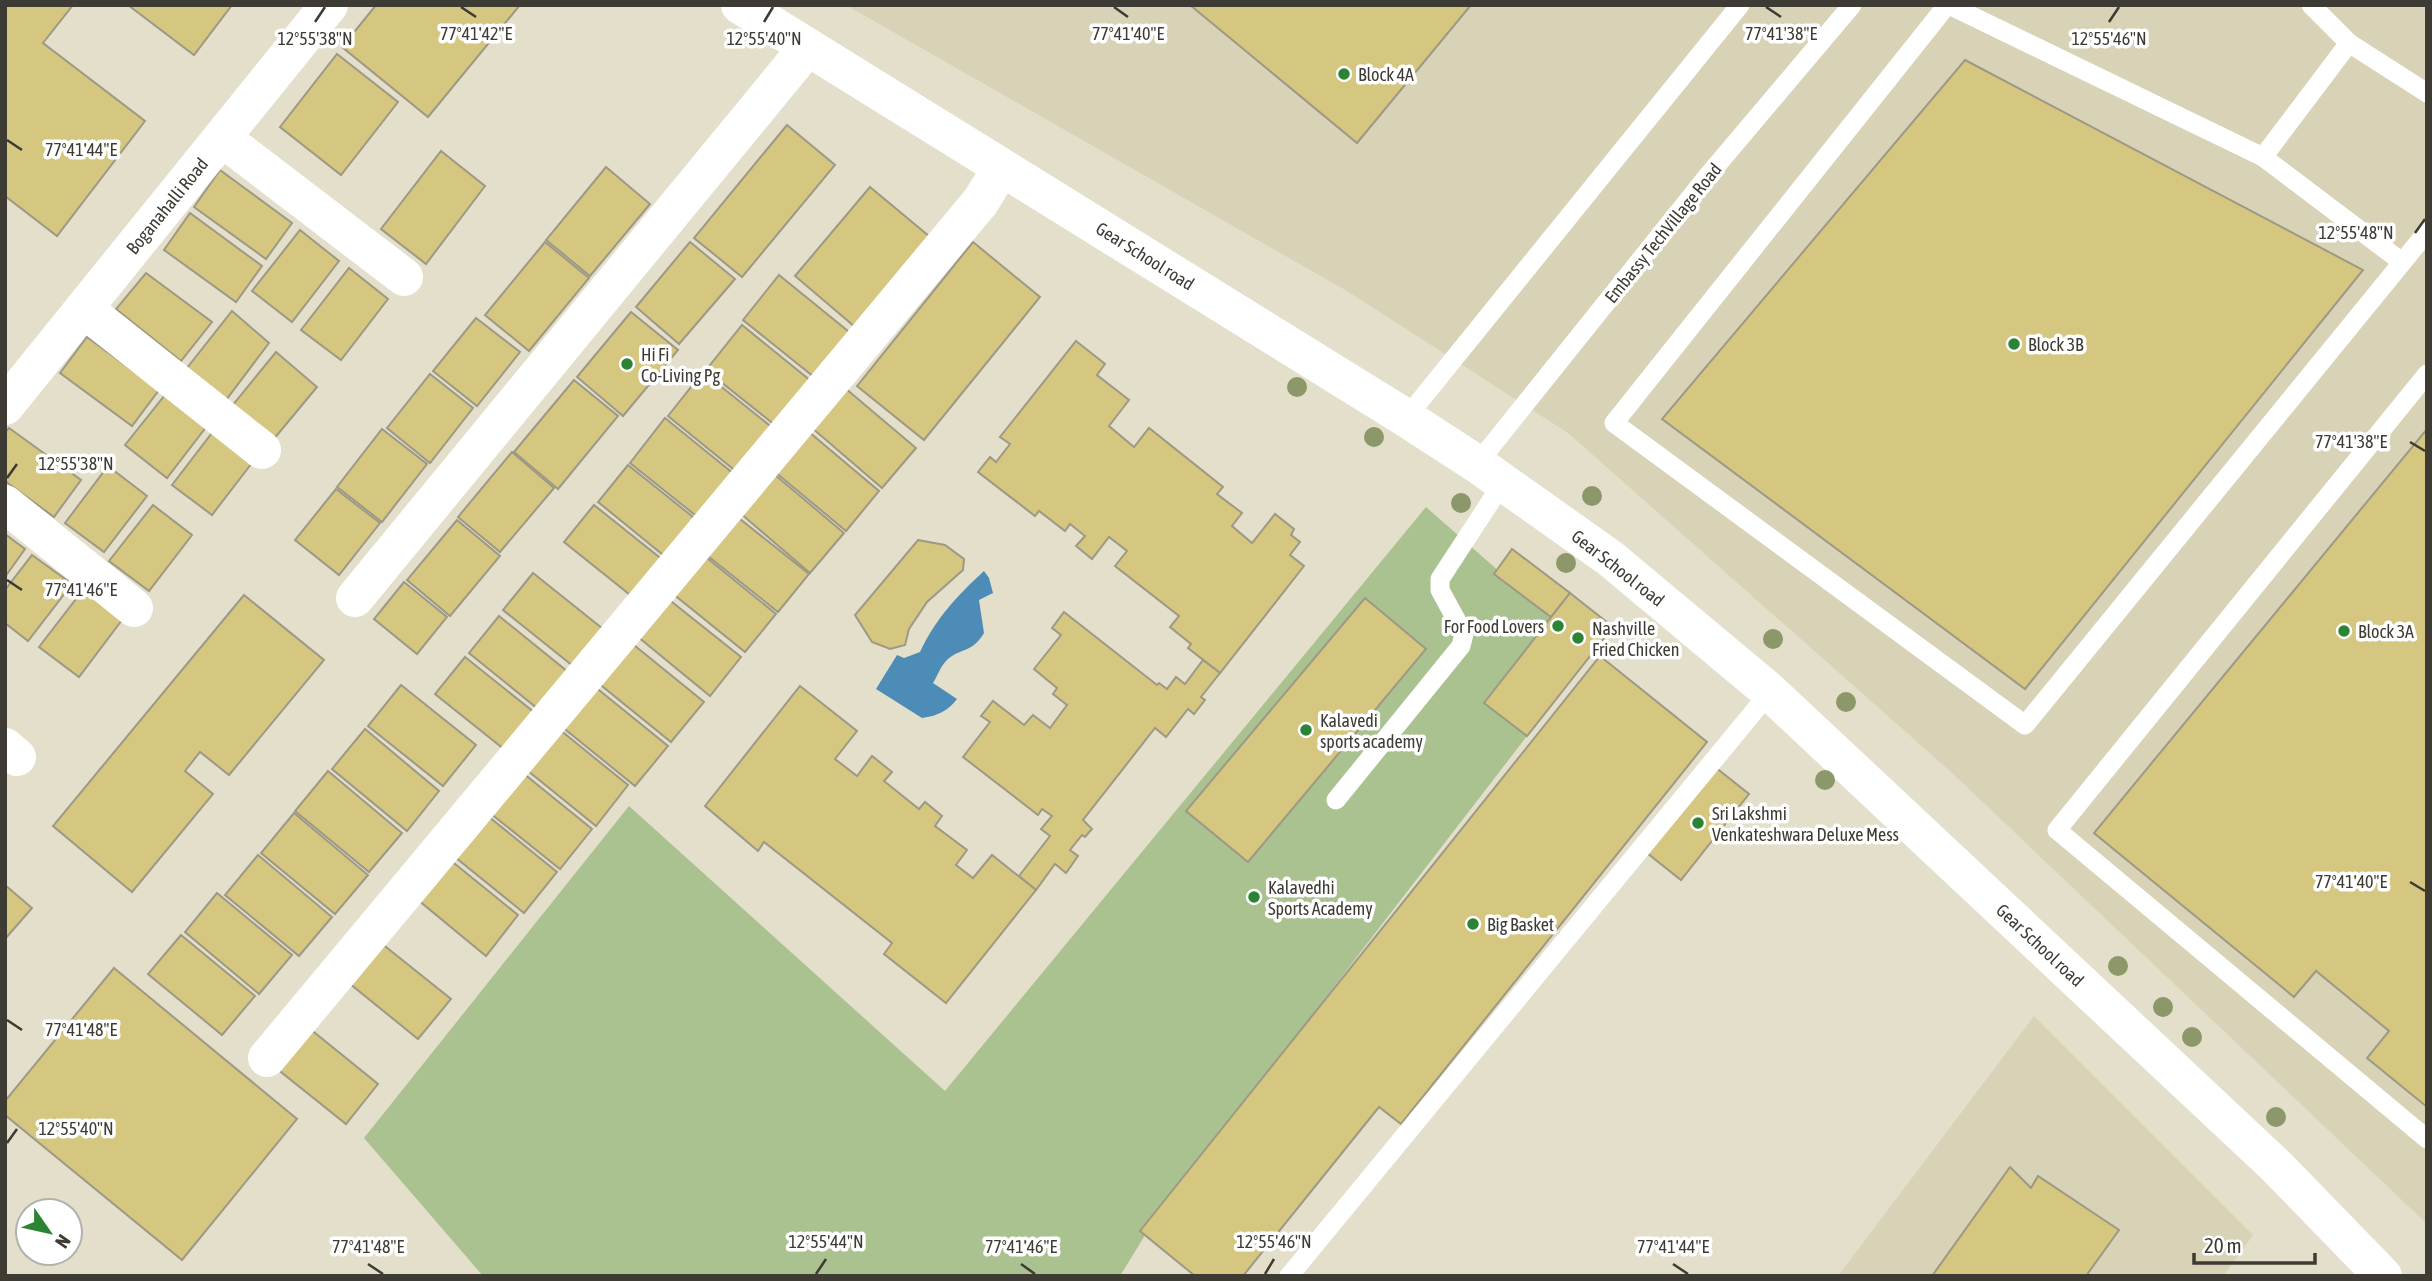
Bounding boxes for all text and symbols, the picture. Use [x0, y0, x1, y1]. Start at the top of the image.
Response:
text: 77°41'42"E [440, 23, 512, 44]
text: 77°41'40"E [1092, 23, 1164, 44]
text: 77°41'38"E [1745, 23, 1817, 44]
text: 12°55'38"N [277, 28, 353, 49]
text: 12°55'40"N [726, 28, 802, 49]
text: 12°55'46"N [2071, 28, 2147, 49]
place label: Block 4A [1358, 64, 1414, 85]
marker: Block 4A [1336, 66, 1352, 82]
text: 77°41'44"E [45, 139, 117, 160]
street label: Boganahalli Road [122, 154, 212, 258]
street label: Embassy TechVillage Road [1600, 159, 1726, 307]
street label: Gear School road [1092, 218, 1198, 294]
text: 12°55'48"N [2318, 222, 2394, 243]
place label: Block 3B [2028, 334, 2084, 355]
marker: Block 3B [2006, 336, 2022, 352]
place label: Hi Fi Co-Living Pg [641, 344, 720, 386]
marker: Hi Fi Co-Living Pg [619, 356, 635, 372]
text: 77°41'38"E [2315, 431, 2387, 452]
text: 12°55'38"N [38, 453, 114, 474]
street label: Gear School road [1568, 525, 1668, 611]
text: 77°41'46"E [45, 579, 117, 600]
place label: For Food Lovers [1444, 616, 1544, 637]
marker: For Food Lovers [1550, 618, 1566, 634]
place label: Nashville Fried Chicken [1592, 618, 1680, 660]
place label: Block 3A [2358, 621, 2414, 642]
marker: Block 3A [2336, 623, 2352, 639]
marker: Nashville Fried Chicken [1570, 630, 1586, 646]
place label: Kalavedi sports academy [1320, 710, 1423, 752]
marker: Kalavedi sports academy [1298, 722, 1314, 738]
place label: Sri Lakshmi Venkateshwara Deluxe Mess [1712, 803, 1899, 845]
marker: Sri Lakshmi Venkateshwara Deluxe Mess [1690, 815, 1706, 831]
text: 77°41'40"E [2315, 871, 2387, 892]
place label: Kalavedhi Sports Academy [1268, 877, 1373, 919]
marker: Kalavedhi Sports Academy [1246, 889, 1262, 905]
street label: Gear School road [1992, 899, 2088, 991]
place label: Big Basket [1487, 914, 1554, 935]
marker: Big Basket [1465, 916, 1481, 932]
text: 77°41'48"E [45, 1019, 117, 1040]
text: 12°55'40"N [38, 1118, 114, 1139]
north arrow [14, 1197, 84, 1267]
scale bar [2194, 1222, 2315, 1266]
text: N [51, 1231, 75, 1252]
text: 12°55'44"N [788, 1231, 864, 1252]
text: 12°55'46"N [1236, 1231, 1312, 1252]
text: 20 m [2204, 1233, 2242, 1257]
text: 77°41'48"E [332, 1236, 404, 1257]
text: 77°41'46"E [985, 1236, 1057, 1257]
text: 77°41'44"E [1637, 1236, 1709, 1257]

